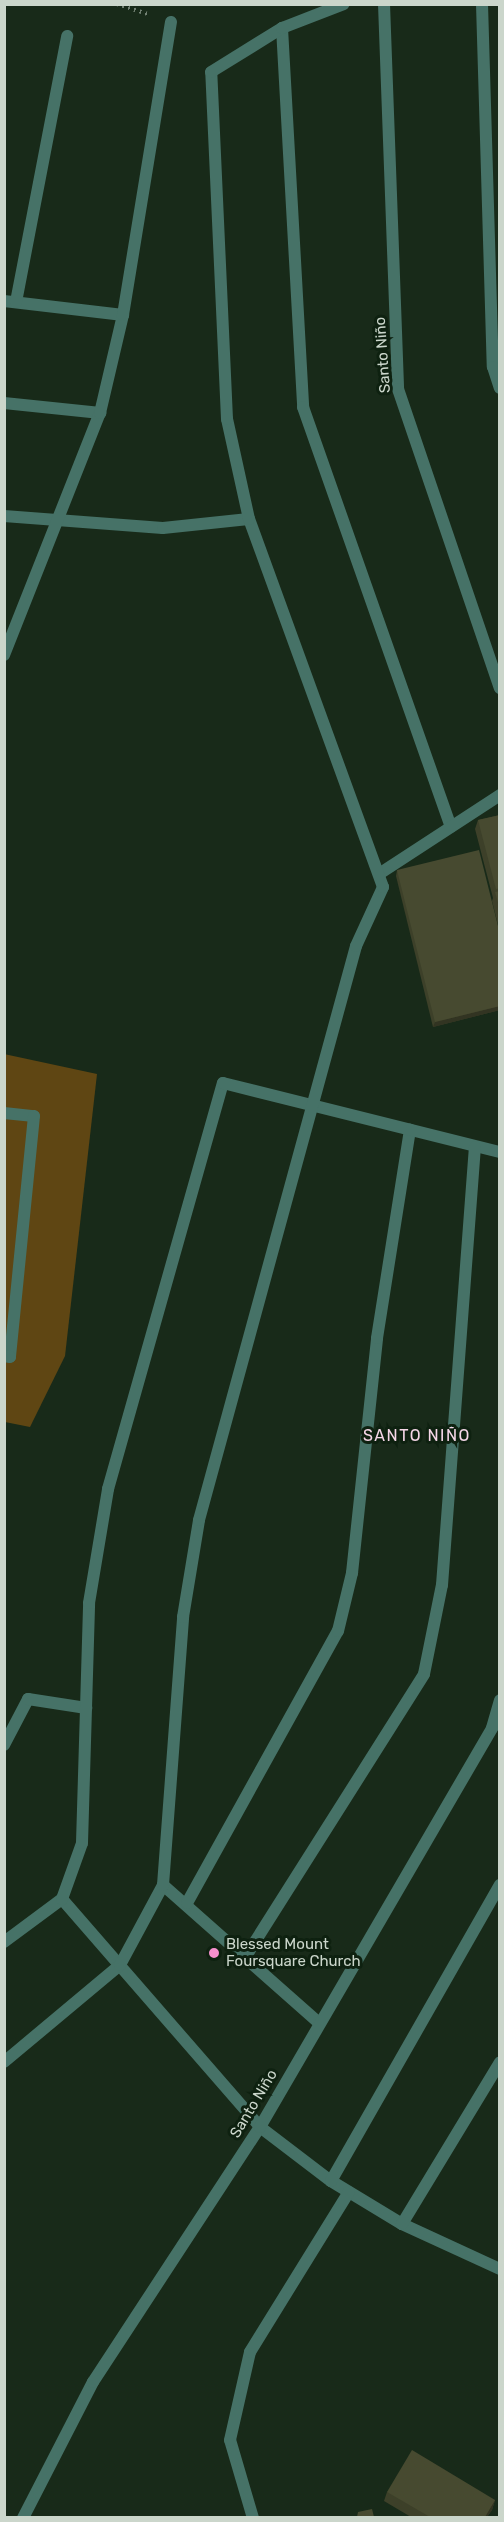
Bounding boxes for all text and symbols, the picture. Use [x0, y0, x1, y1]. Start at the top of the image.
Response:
street label: Santo Niño [371, 316, 395, 394]
district label: SANTO NIÑO [363, 1426, 471, 1446]
place label: Blessed Mount Foursquare Church [226, 1935, 361, 1970]
marker: Blessed Mount Foursquare Church [207, 1946, 221, 1960]
street label: Santo Niño [227, 2067, 281, 2141]

